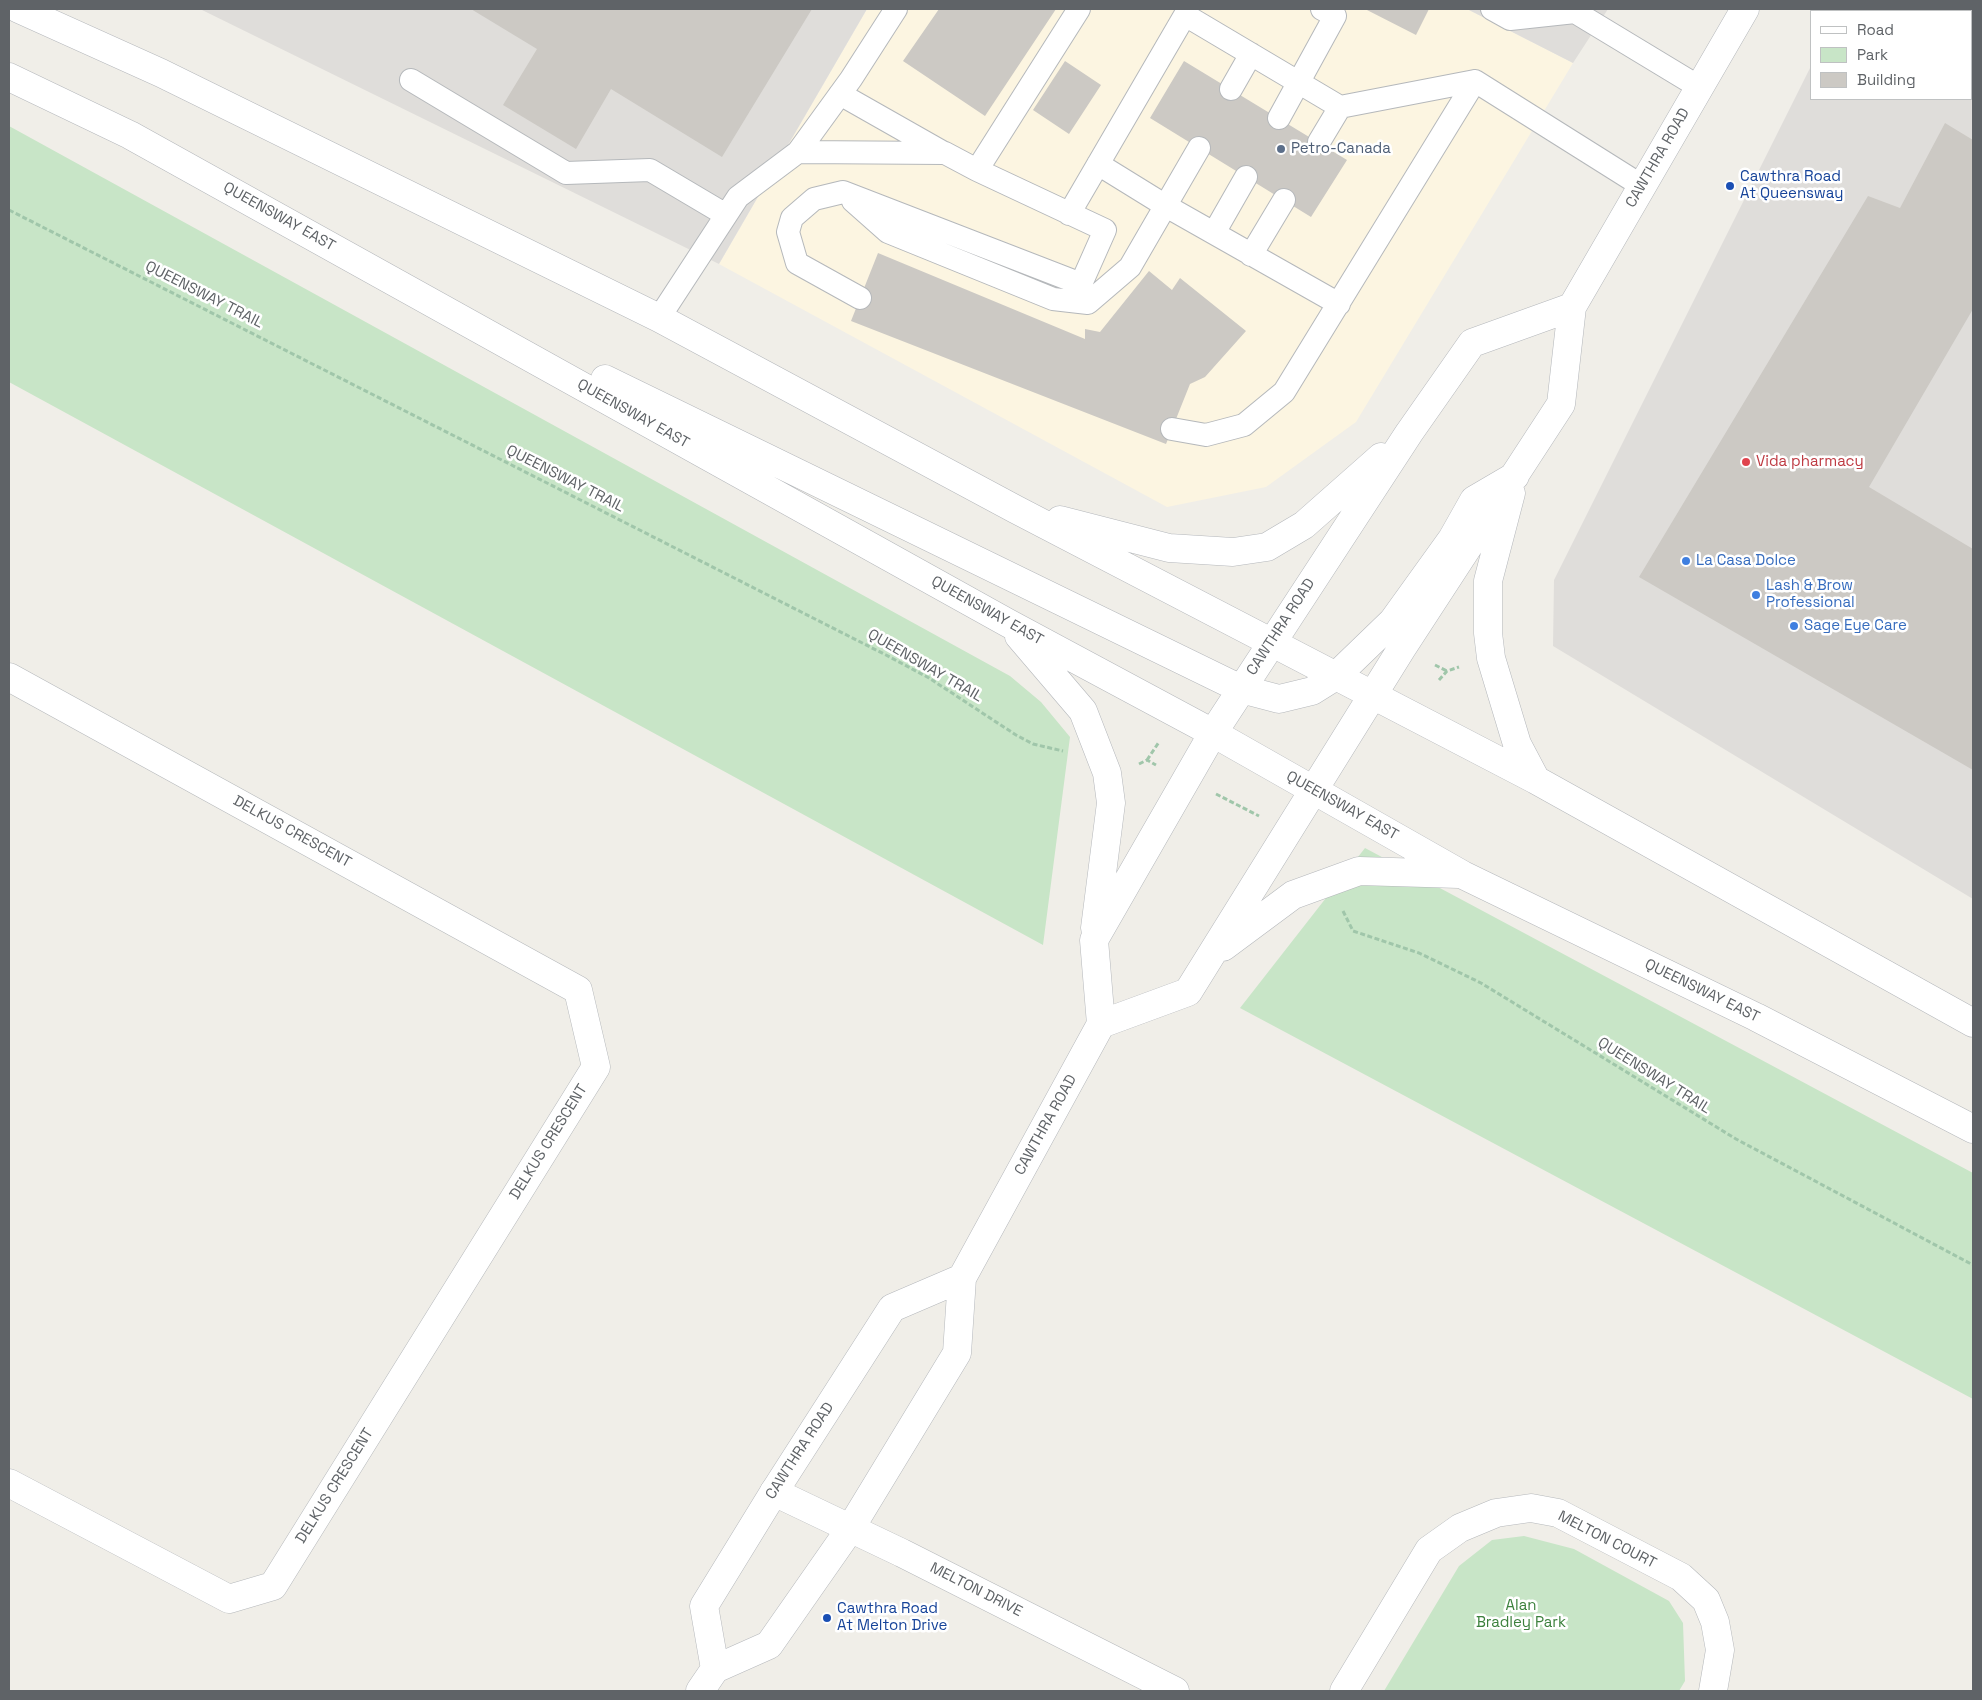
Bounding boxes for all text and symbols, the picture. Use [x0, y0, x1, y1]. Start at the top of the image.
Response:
legend [1810, 10, 1972, 100]
text: Road [1857, 20, 1894, 39]
text: Park [1857, 45, 1888, 64]
text: Building [1857, 70, 1916, 89]
street label: CAWTHRA ROAD [1622, 105, 1694, 211]
place label: Petro-Canada [1291, 140, 1391, 158]
marker: Petro-Canada [1275, 143, 1287, 155]
place label: Cawthra Road At Queensway [1740, 168, 1843, 203]
street label: QUEENSWAY EAST [220, 179, 338, 255]
marker: Cawthra Road At Queensway [1724, 180, 1736, 192]
street label: QUEENSWAY TRAIL [142, 258, 266, 332]
street label: QUEENSWAY EAST [574, 376, 692, 452]
street label: QUEENSWAY TRAIL [503, 442, 627, 516]
place label: Vida pharmacy [1756, 453, 1864, 471]
marker: Vida pharmacy [1740, 456, 1752, 468]
place label: La Casa Dolce [1696, 552, 1796, 570]
marker: La Casa Dolce [1680, 555, 1692, 567]
street label: QUEENSWAY EAST [928, 573, 1046, 649]
street label: CAWTHRA ROAD [1243, 575, 1319, 679]
place label: Lash & Brow Professional [1766, 577, 1855, 612]
marker: Lash & Brow Professional [1750, 589, 1762, 601]
place label: Sage Eye Care [1804, 617, 1907, 635]
marker: Sage Eye Care [1788, 620, 1800, 632]
street label: QUEENSWAY TRAIL [864, 626, 986, 706]
street label: QUEENSWAY EAST [1283, 768, 1401, 844]
street label: DELKUS CRESCENT [230, 792, 354, 872]
street label: QUEENSWAY EAST [1642, 955, 1762, 1027]
street label: QUEENSWAY TRAIL [1594, 1034, 1714, 1118]
street label: CAWTHRA ROAD [1011, 1072, 1081, 1178]
street label: DELKUS CRESCENT [506, 1081, 592, 1203]
street label: CAWTHRA ROAD [762, 1399, 838, 1503]
street label: DELKUS CRESCENT [292, 1425, 378, 1547]
street label: MELTON COURT [1555, 1507, 1659, 1573]
street label: MELTON DRIVE [927, 1559, 1025, 1621]
park label: Alan Bradley Park [1476, 1597, 1566, 1632]
place label: Cawthra Road At Melton Drive [837, 1600, 947, 1635]
marker: Cawthra Road At Melton Drive [821, 1612, 833, 1624]

